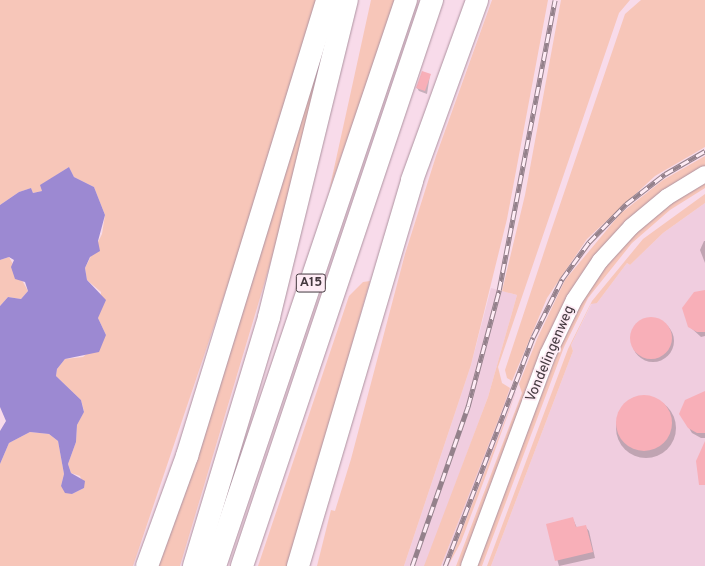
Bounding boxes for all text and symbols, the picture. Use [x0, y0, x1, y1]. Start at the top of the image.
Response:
road number: A15 [295, 272, 327, 294]
street label: Vondelingenweg [523, 303, 579, 405]

